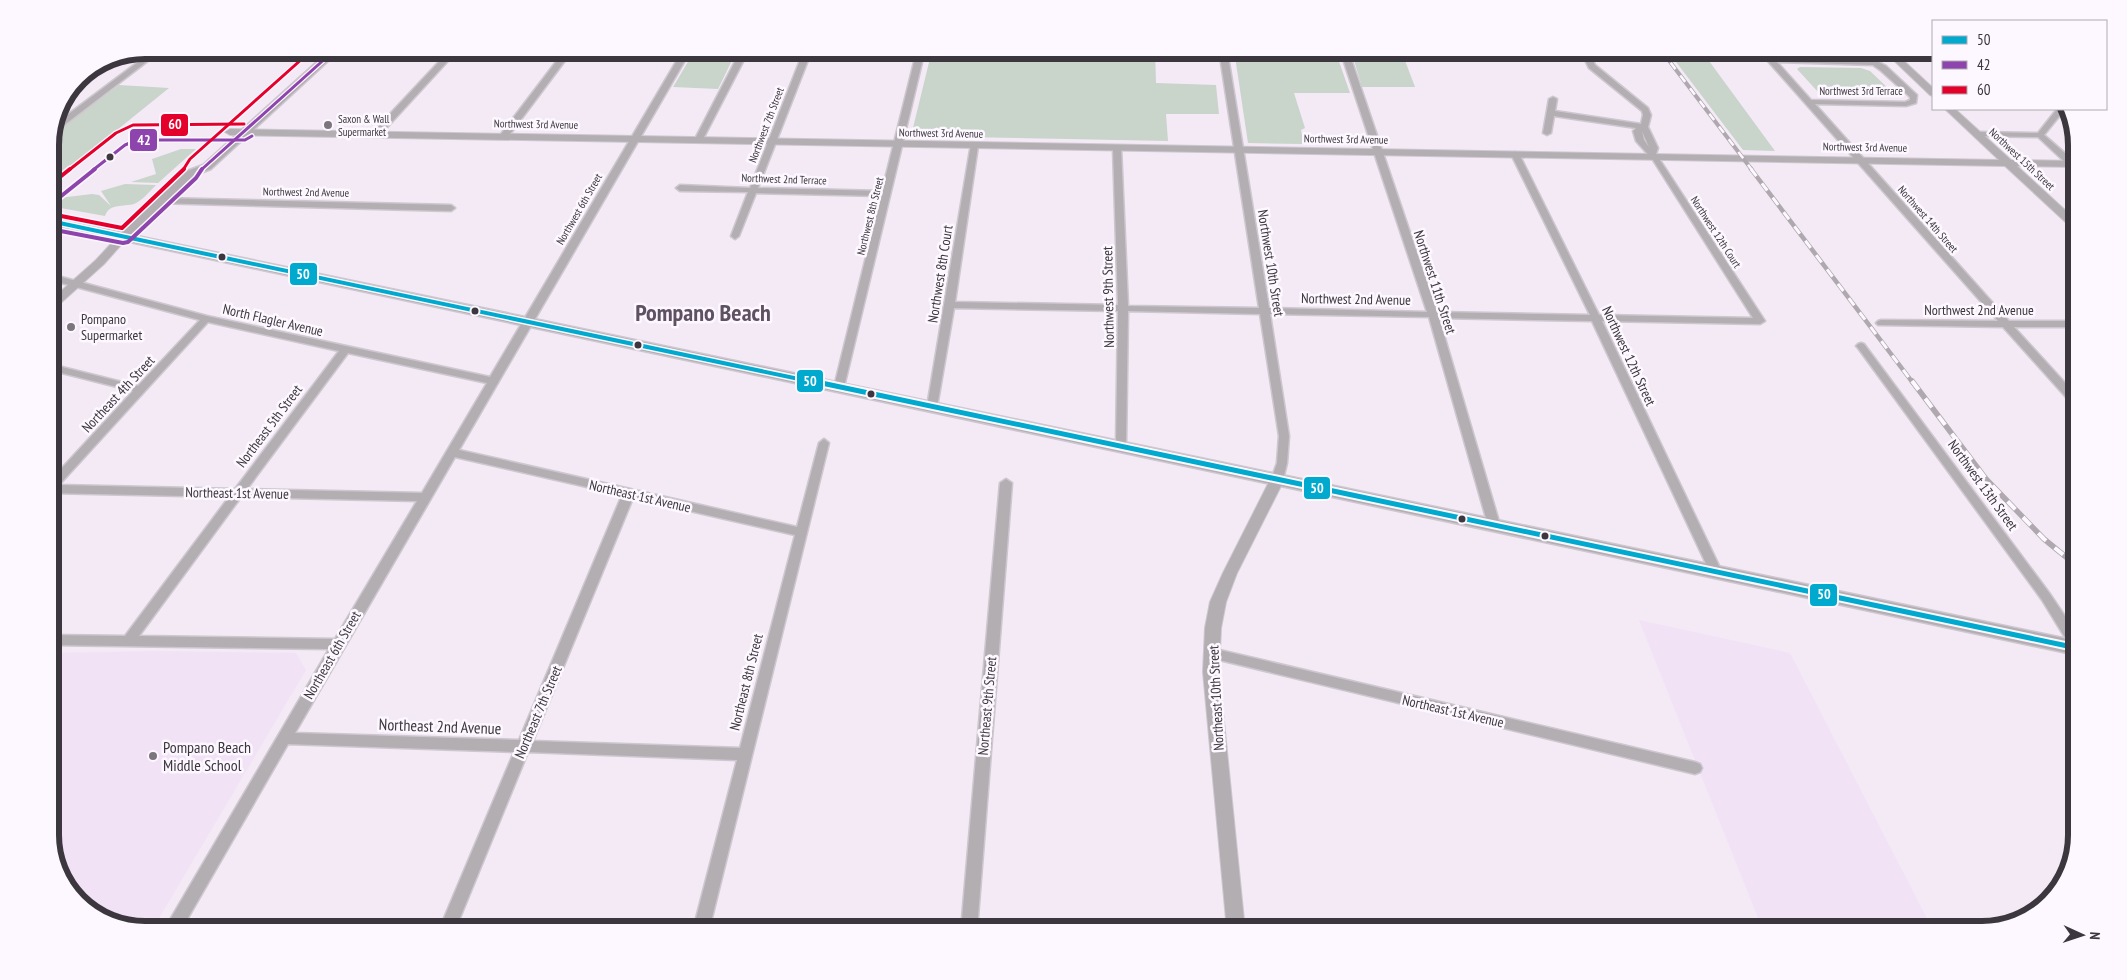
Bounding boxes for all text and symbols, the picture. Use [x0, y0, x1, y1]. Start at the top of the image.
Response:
legend [1932, 20, 2107, 110]
text: 50 [1977, 30, 1991, 49]
text: 42 [1977, 55, 1991, 74]
text: 60 [1977, 80, 1991, 99]
street label: Northwest 3rd Terrace [1819, 84, 1903, 98]
street label: Northwest 7th Street [745, 85, 787, 165]
place label: Saxon & Wall Supermarket [338, 112, 390, 139]
line badge: 60 [160, 113, 189, 137]
text: 60 [168, 115, 182, 133]
street label: Northwest 3rd Avenue [494, 116, 579, 132]
marker: Saxon & Wall Supermarket [322, 119, 334, 131]
street label: Northwest 3rd Avenue [899, 125, 984, 141]
street label: Northwest 15th Street [1986, 125, 2058, 193]
line badge: 42 [129, 128, 158, 152]
text: 42 [137, 131, 151, 149]
street label: Northwest 3rd Avenue [1304, 131, 1389, 147]
street label: Northwest 3rd Avenue [1823, 139, 1908, 155]
unlabelled marker [105, 152, 115, 162]
street label: Northwest 6th Street [553, 171, 605, 247]
street label: Northwest 2nd Terrace [741, 171, 827, 188]
street label: Northwest 8th Street [854, 176, 886, 256]
street label: Northwest 14th Street [1895, 182, 1961, 256]
street label: Northwest 2nd Avenue [263, 184, 350, 200]
street label: Northwest 12th Court [1688, 194, 1744, 270]
street label: Northwest 10th Street [1254, 208, 1288, 318]
street label: Northwest 8th Court [923, 224, 957, 324]
street label: Northwest 11th Street [1410, 228, 1460, 336]
street label: Northwest 9th Street [1098, 246, 1118, 348]
unlabelled marker [217, 252, 227, 262]
line badge: 50 [289, 262, 318, 286]
text: 50 [296, 265, 310, 283]
street label: Northwest 2nd Avenue [1301, 289, 1411, 309]
district label: Pompano Beach [635, 297, 771, 328]
street label: North Flagler Avenue [221, 300, 325, 340]
street label: Northwest 2nd Avenue [1924, 301, 2034, 319]
street label: Northwest 12th Street [1598, 303, 1660, 409]
unlabelled marker [470, 306, 480, 316]
place label: Pompano Supermarket [81, 310, 142, 344]
marker: Pompano Supermarket [65, 321, 77, 333]
unlabelled marker [633, 340, 643, 350]
street label: Northeast 4th Street [78, 352, 158, 436]
line badge: 50 [796, 369, 824, 393]
text: 50 [803, 372, 817, 390]
street label: Northeast 5th Street [232, 381, 306, 471]
unlabelled marker [866, 389, 876, 399]
street label: Northwest 13th Street [1944, 436, 2022, 534]
street label: Northeast 1st Avenue [588, 476, 693, 516]
line badge: 50 [1303, 476, 1331, 500]
text: 50 [1310, 479, 1324, 497]
street label: Northeast 1st Avenue [185, 483, 289, 503]
unlabelled marker [1457, 514, 1467, 524]
unlabelled marker [1540, 531, 1550, 541]
line badge: 50 [1809, 583, 1838, 607]
text: 50 [1817, 585, 1831, 603]
street label: Northeast 6th Street [299, 608, 365, 702]
street label: Northeast 8th Street [725, 632, 767, 732]
street label: Northeast 10th Street [1204, 645, 1228, 751]
street label: Northeast 9th Street [974, 656, 1000, 756]
street label: Northeast 7th Street [510, 663, 566, 761]
street label: Northeast 1st Avenue [1401, 691, 1506, 731]
street label: Northeast 2nd Avenue [378, 714, 502, 738]
place label: Pompano Beach Middle School [163, 737, 251, 775]
marker: Pompano Beach Middle School [147, 750, 159, 762]
north arrow [2057, 910, 2107, 960]
text: N [2086, 931, 2104, 940]

